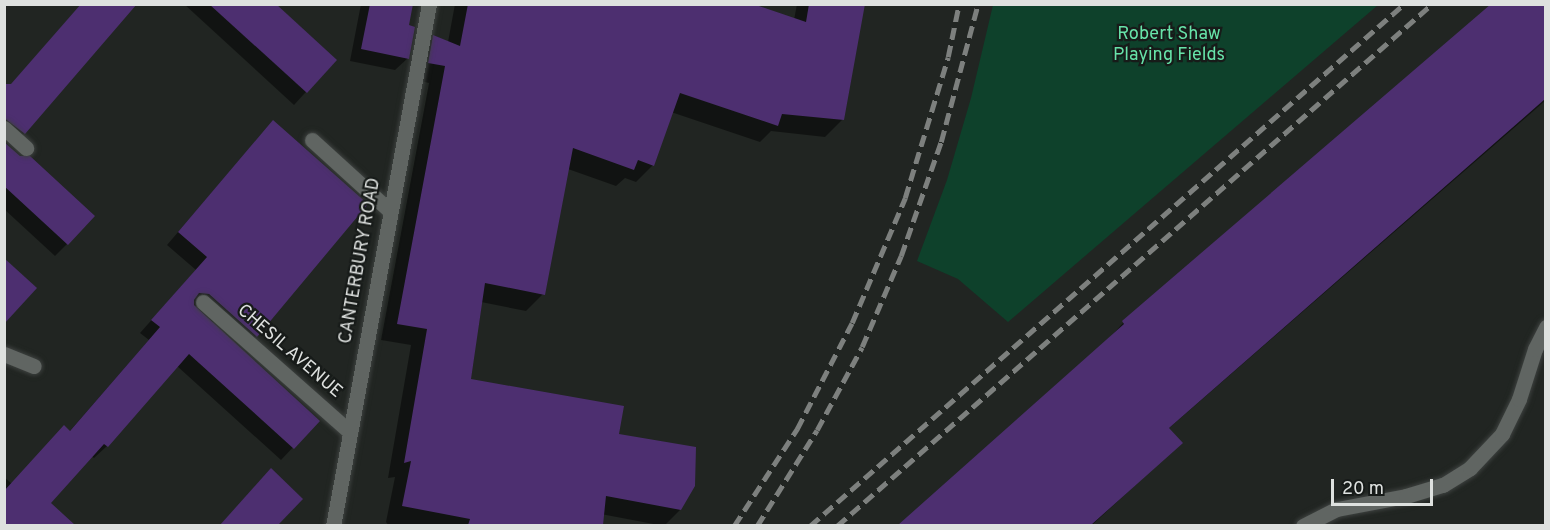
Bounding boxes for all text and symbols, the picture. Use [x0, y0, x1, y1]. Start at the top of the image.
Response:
park label: Robert Shaw Playing Fields [1113, 25, 1225, 68]
street label: CANTERBURY ROAD [336, 176, 386, 346]
street label: CHESIL AVENUE [232, 300, 346, 404]
scale bar [1334, 467, 1436, 505]
text: 20 m [1342, 478, 1384, 501]

